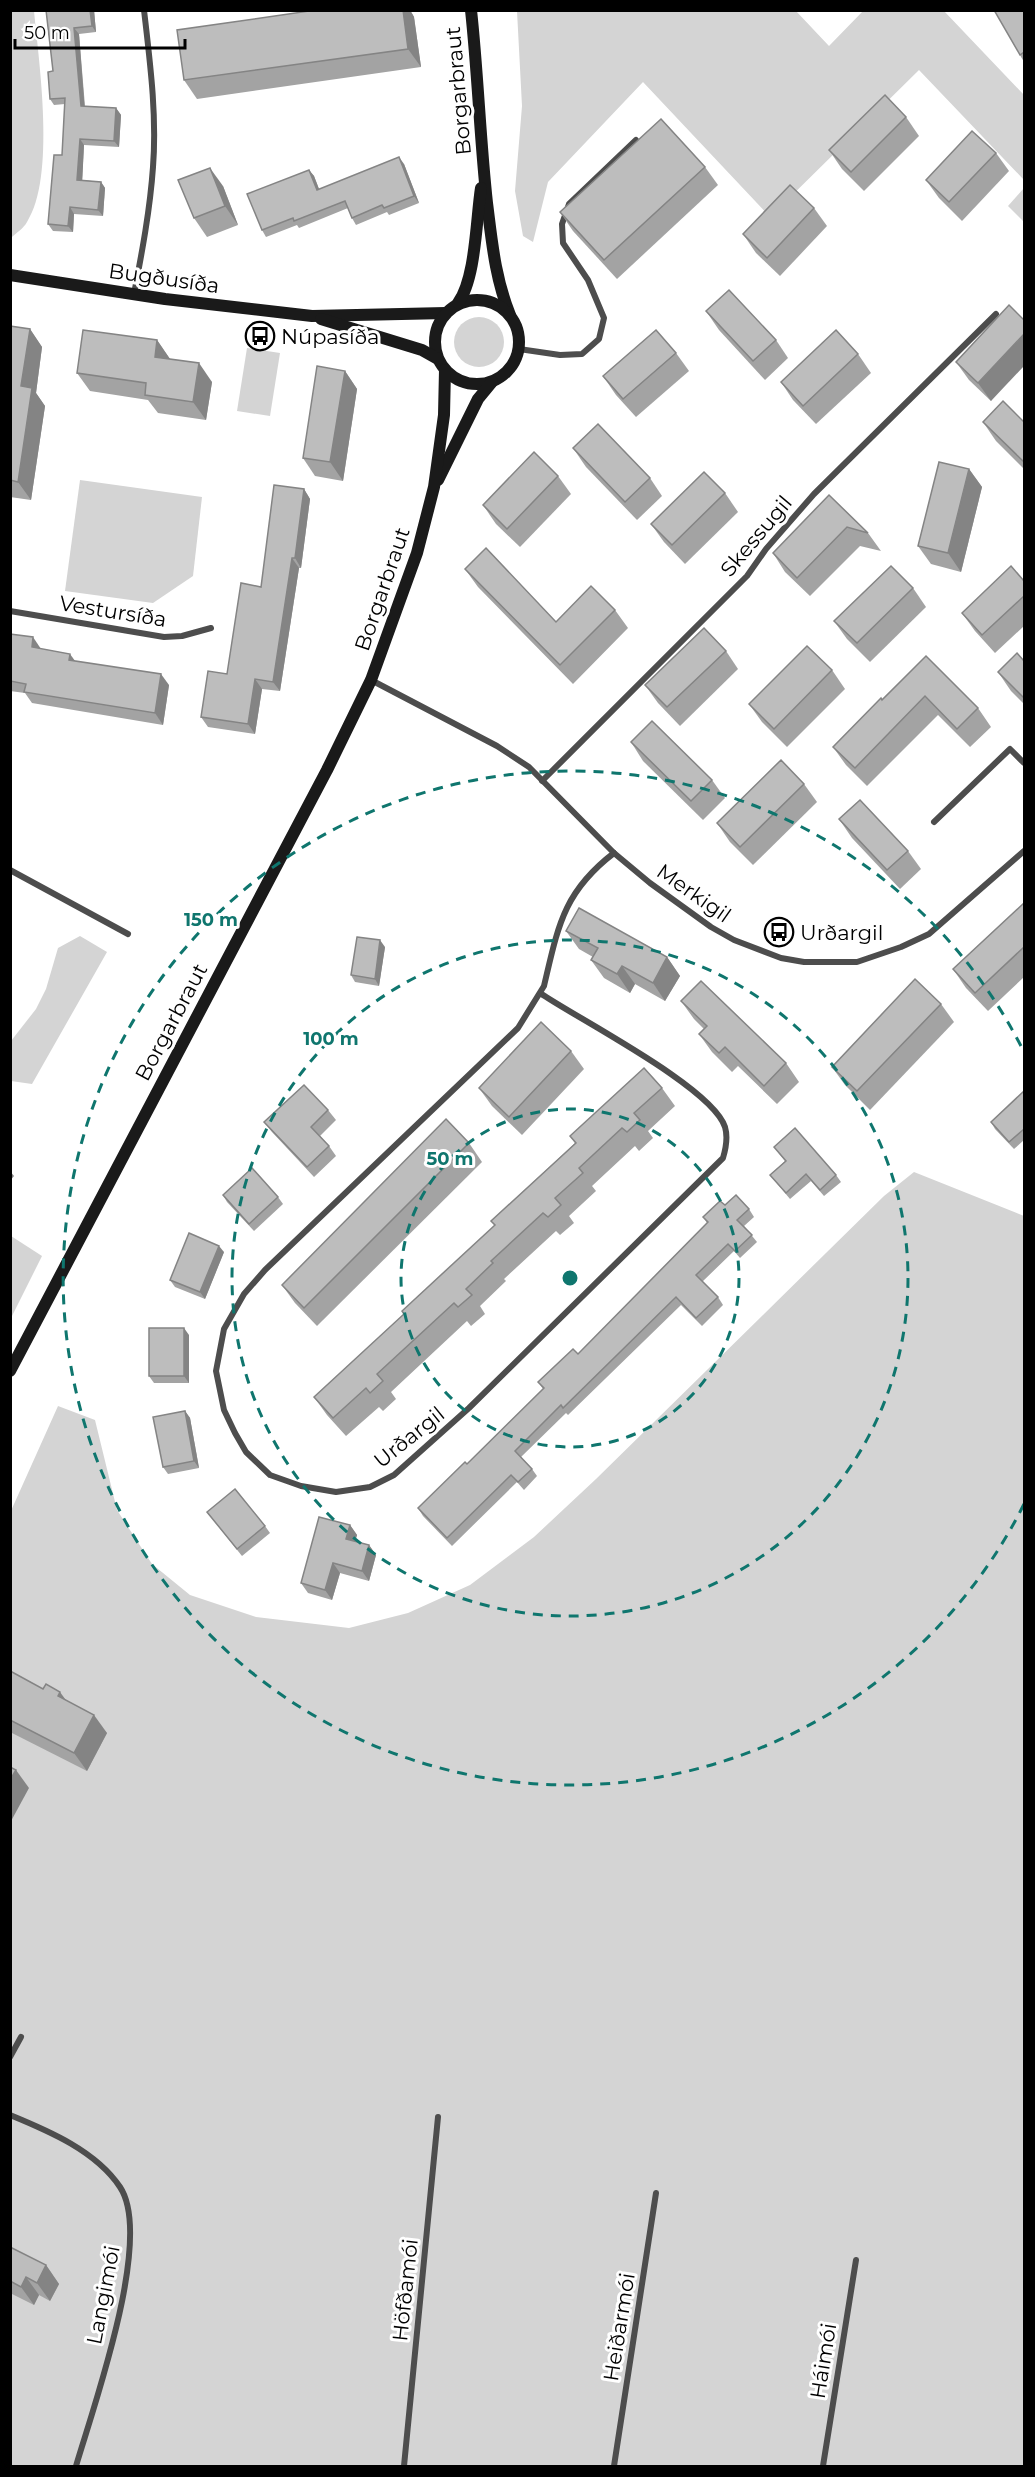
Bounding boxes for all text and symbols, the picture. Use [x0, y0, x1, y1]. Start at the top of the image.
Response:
scale bar [15, 12, 184, 50]
text: 50 m [24, 22, 70, 44]
street label: Borgarbraut [440, 26, 476, 156]
street label: Bugðusíða [107, 258, 221, 298]
bus stop icon: Núpasíða [244, 320, 276, 352]
place label: Núpasíða [281, 324, 379, 349]
street label: Skessugil [715, 490, 797, 582]
street label: Borgarbraut [349, 524, 415, 654]
street label: Vestursíða [58, 590, 168, 632]
street label: Merkigil [652, 858, 736, 928]
text: 150 m [184, 909, 238, 931]
bus stop icon: Urðargil [763, 916, 795, 948]
place label: Urðargil [800, 920, 883, 945]
street label: Borgarbraut [130, 959, 212, 1085]
text: 100 m [303, 1028, 359, 1050]
text: 50 m [427, 1148, 473, 1170]
centre of rings [560, 1268, 580, 1288]
street label: Urðargil [369, 1401, 449, 1473]
street label: Höfðamói [387, 2237, 423, 2343]
street label: Langimói [81, 2243, 125, 2347]
street label: Heiðarmói [598, 2271, 640, 2383]
street label: Háimói [805, 2321, 841, 2401]

